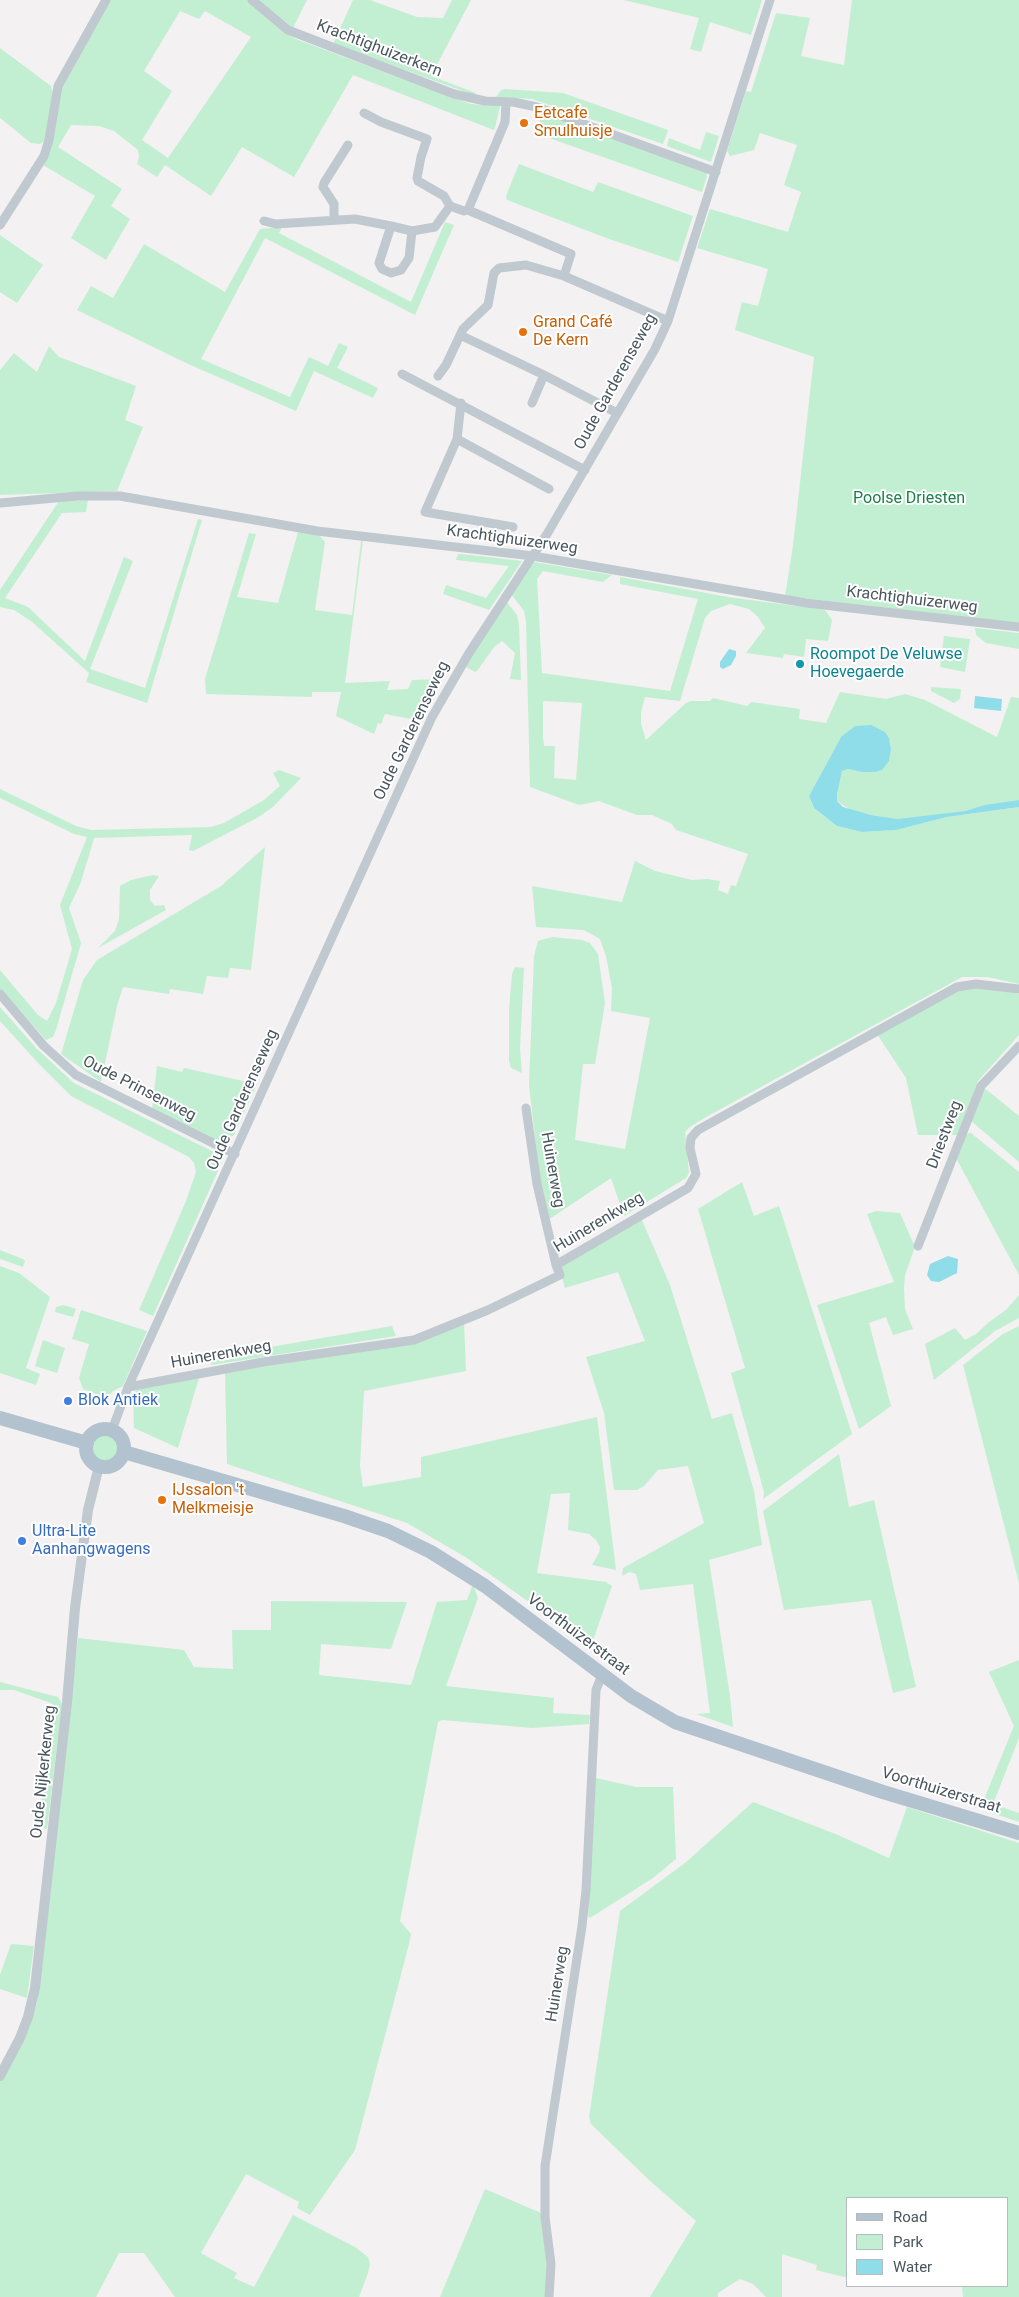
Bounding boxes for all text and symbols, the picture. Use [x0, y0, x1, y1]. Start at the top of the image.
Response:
street label: Krachtighuizerkern [313, 16, 445, 82]
place label: Eetcafe Smulhuisje [534, 104, 612, 142]
marker: Eetcafe Smulhuisje [518, 117, 530, 129]
street label: Oude Garderenseweg [571, 311, 661, 453]
place label: Grand Café De Kern [533, 313, 613, 351]
marker: Grand Café De Kern [517, 326, 529, 338]
park label: Poolse Driesten [853, 489, 965, 509]
street label: Krachtighuizerweg [445, 521, 579, 559]
street label: Krachtighuizerweg [845, 582, 979, 618]
place label: Roompot De Veluwse Hoevegaerde [810, 645, 962, 683]
street label: Oude Garderenseweg [370, 658, 454, 804]
marker: Roompot De Veluwse Hoevegaerde [794, 658, 806, 670]
street label: Oude Garderenseweg [203, 1026, 283, 1174]
street label: Oude Prinsenweg [79, 1052, 199, 1126]
street label: Driestweg [923, 1098, 967, 1172]
street label: Huinerweg [536, 1131, 568, 1209]
street label: Huinerenkweg [550, 1189, 648, 1257]
street label: Huinerenkweg [169, 1337, 273, 1373]
place label: Blok Antiek [78, 1391, 158, 1411]
marker: Blok Antiek [62, 1395, 74, 1407]
place label: IJssalon 't Melkmeisje [172, 1481, 253, 1519]
marker: IJssalon 't Melkmeisje [156, 1494, 168, 1506]
place label: Ultra-Lite Aanhangwagens [32, 1522, 151, 1560]
marker: Ultra-Lite Aanhangwagens [16, 1535, 28, 1547]
street label: Voorthuizerstraat [523, 1590, 633, 1680]
street label: Oude Nijkerkerweg [27, 1704, 61, 1840]
street label: Voorthuizerstraat [879, 1764, 1003, 1818]
street label: Huinerweg [543, 1945, 573, 2023]
legend [846, 2197, 1009, 2287]
text: Road [893, 2208, 927, 2226]
text: Park [893, 2233, 923, 2251]
text: Water [893, 2258, 932, 2276]

